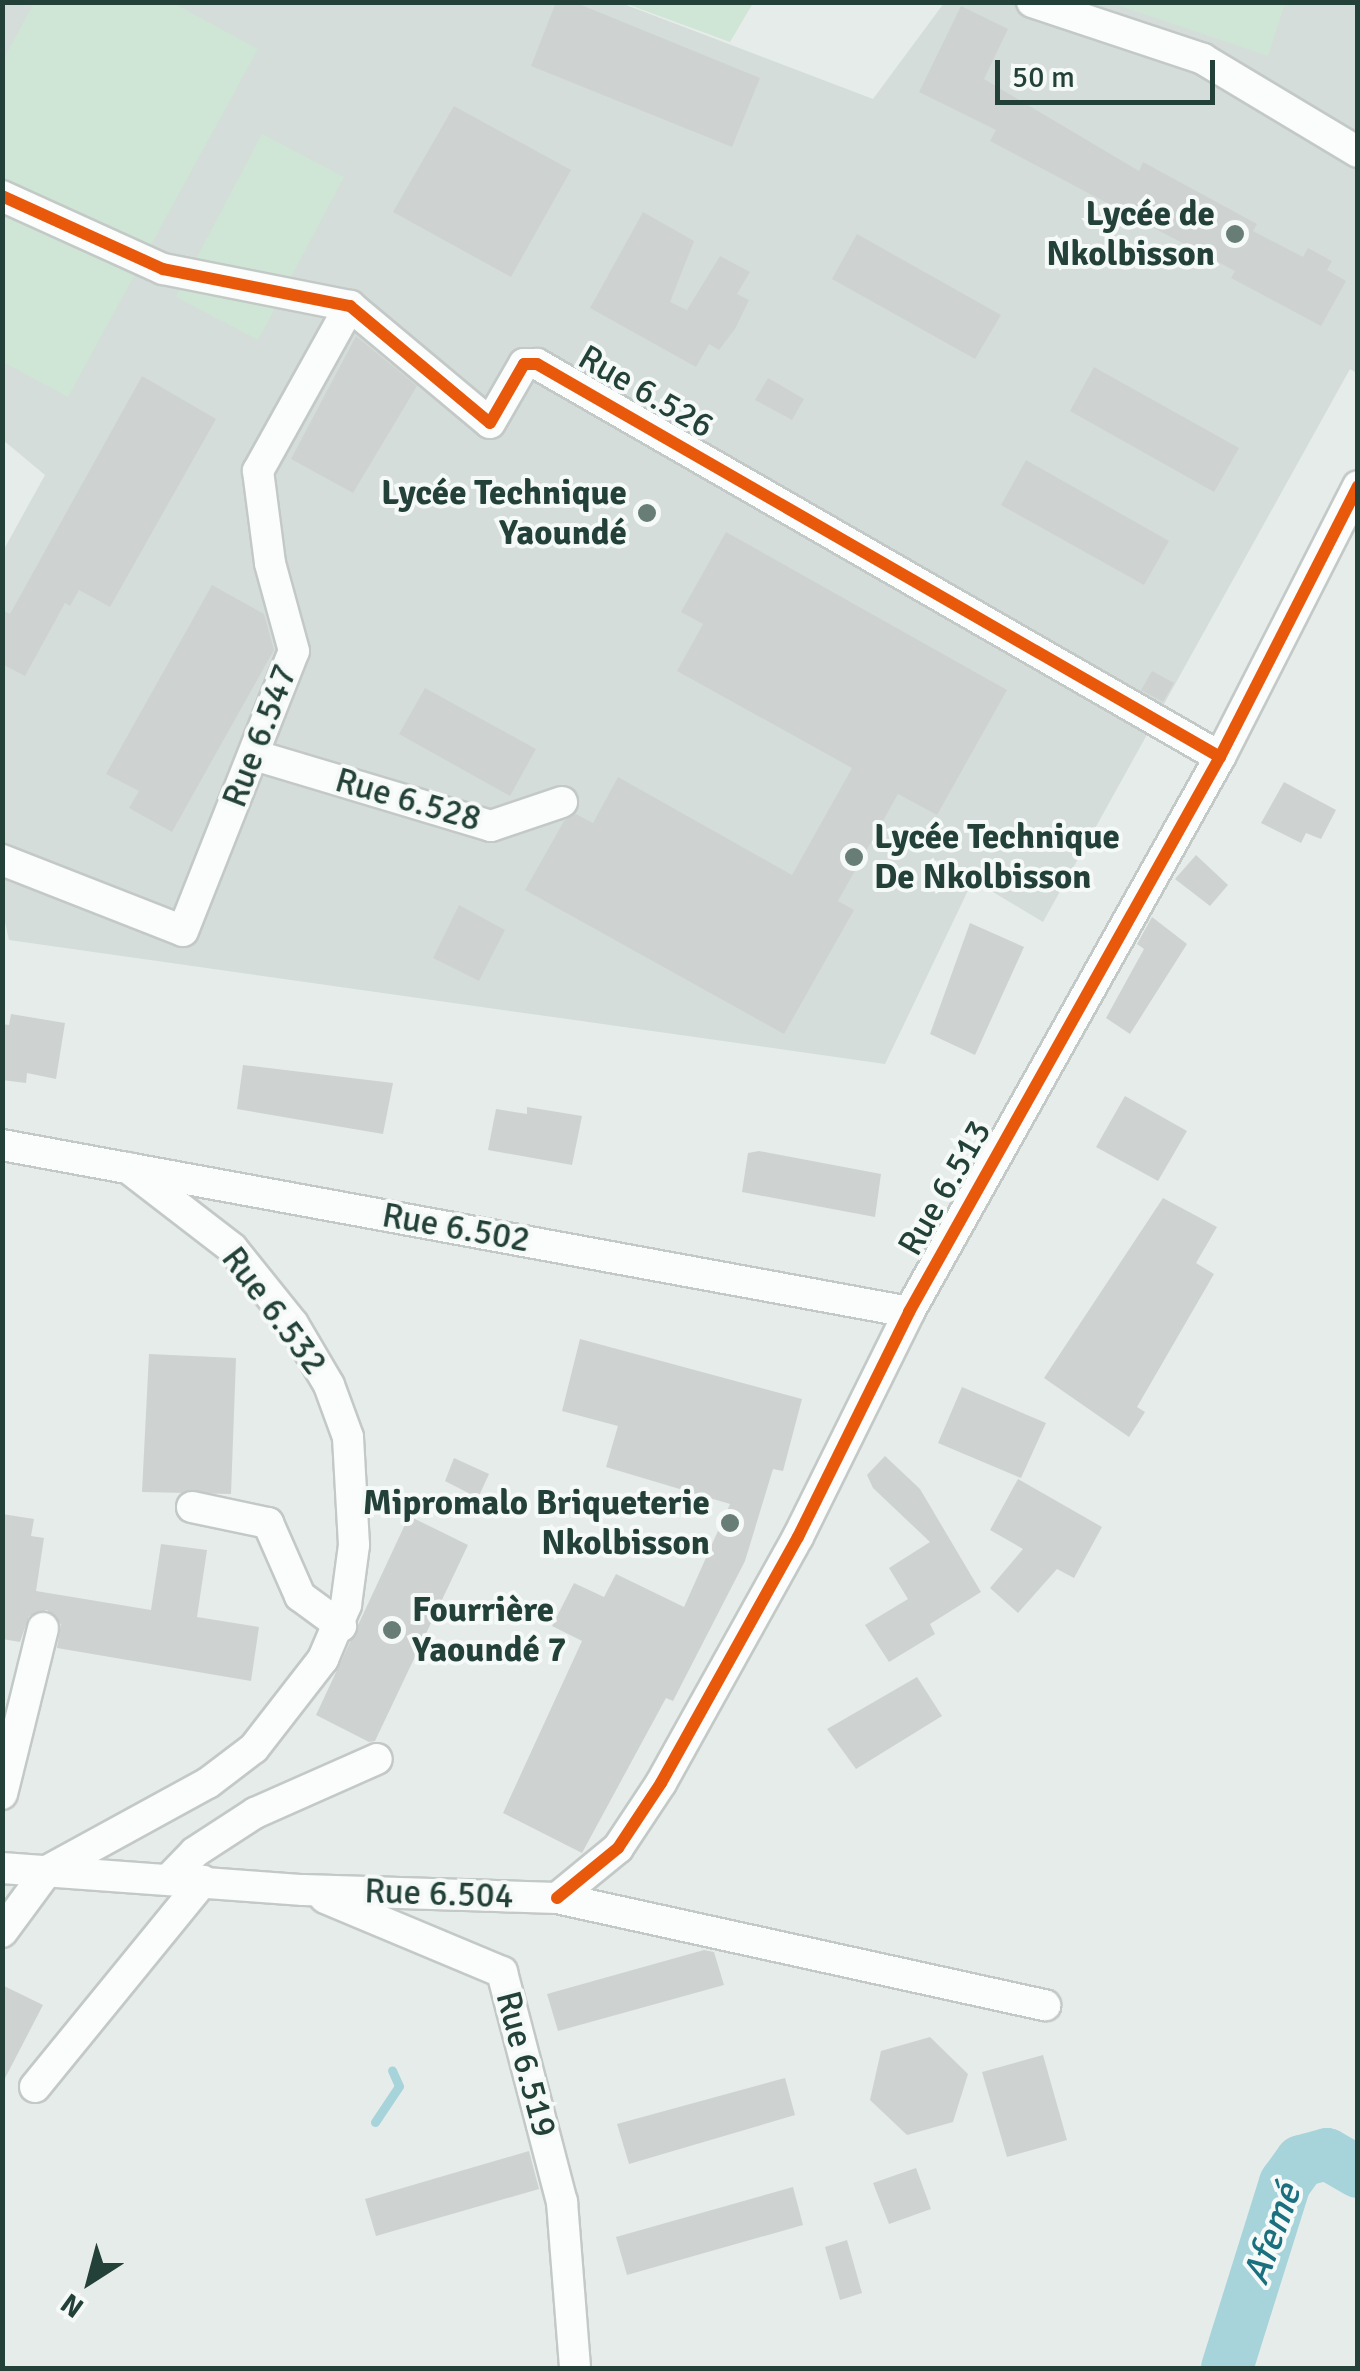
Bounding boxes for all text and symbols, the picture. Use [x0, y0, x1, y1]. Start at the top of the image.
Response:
scale bar [1000, 40, 1220, 102]
text: 50 m [1012, 59, 1075, 96]
place label: Lycée de Nkolbisson [1046, 193, 1215, 275]
marker: Lycée de Nkolbisson [1224, 223, 1246, 245]
street label: Rue 6.526 [571, 336, 721, 448]
place label: Lycée Technique Yaoundé [381, 472, 627, 554]
marker: Lycée Technique Yaoundé [636, 502, 658, 524]
street label: Rue 6.547 [214, 659, 306, 813]
street label: Rue 6.528 [330, 759, 486, 841]
place label: Lycée Technique De Nkolbisson [874, 816, 1120, 898]
marker: Lycée Technique De Nkolbisson [843, 846, 865, 868]
street label: Rue 6.513 [889, 1113, 1001, 1263]
street label: Rue 6.502 [379, 1194, 533, 1262]
street label: Rue 6.532 [212, 1239, 336, 1383]
place label: Mipromalo Briqueterie Nkolbisson [363, 1482, 710, 1564]
marker: Mipromalo Briqueterie Nkolbisson [719, 1512, 741, 1534]
place label: Fourrière Yaoundé 7 [412, 1589, 566, 1671]
marker: Fourrière Yaoundé 7 [381, 1619, 403, 1641]
street label: Rue 6.504 [364, 1870, 514, 1918]
street label: Rue 6.519 [486, 1986, 566, 2142]
water label: Afemé [1233, 2178, 1311, 2290]
north arrow [40, 2231, 140, 2331]
text: N [54, 2286, 90, 2325]

